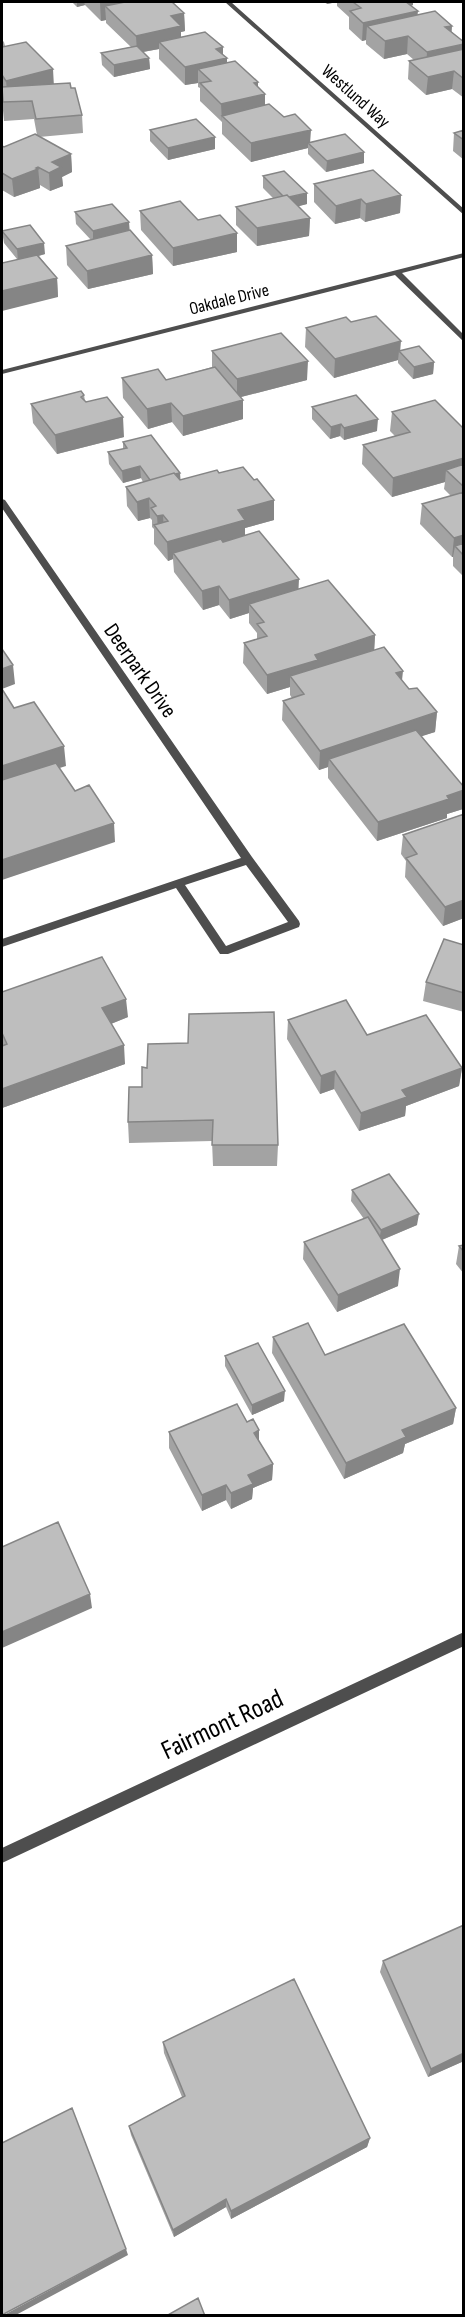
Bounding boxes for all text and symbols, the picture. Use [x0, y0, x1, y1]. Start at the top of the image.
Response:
street label: Westlund Way [317, 60, 394, 132]
street label: Oakdale Drive [187, 279, 271, 320]
street label: Deerpark Drive [97, 618, 182, 723]
street label: Fairmont Road [156, 1683, 288, 1767]

